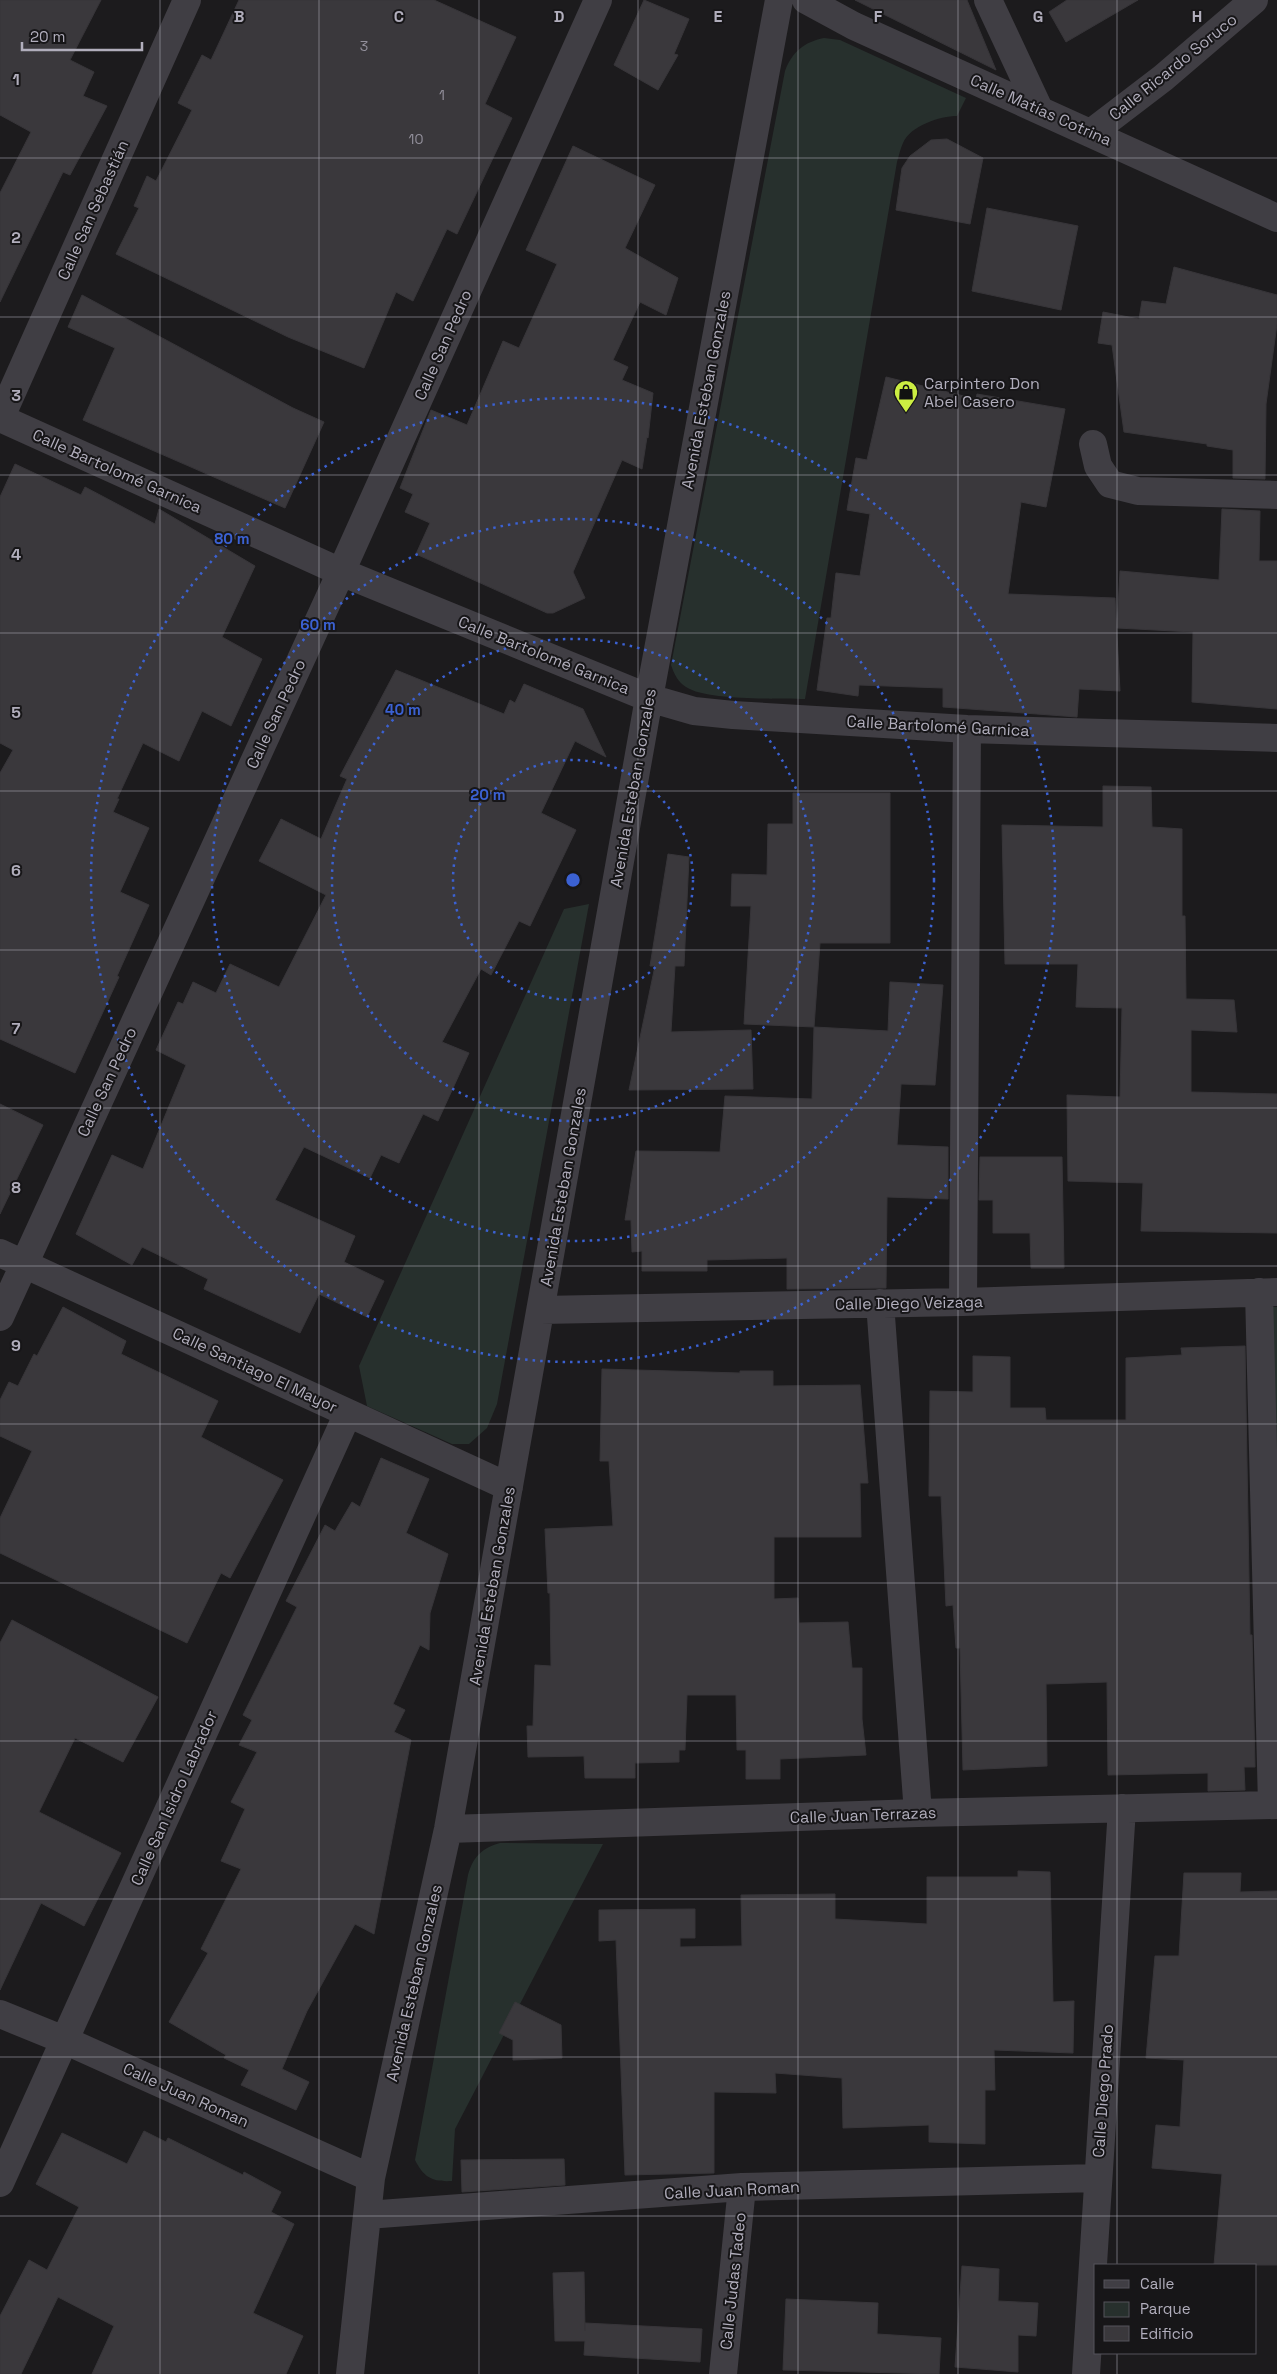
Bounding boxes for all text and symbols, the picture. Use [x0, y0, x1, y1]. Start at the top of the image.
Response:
text: B [234, 6, 244, 27]
text: C [394, 6, 404, 27]
text: D [554, 6, 564, 27]
text: E [714, 6, 723, 27]
text: F [874, 6, 883, 27]
text: G [1033, 6, 1043, 27]
text: H [1192, 6, 1202, 27]
street label: Calle Ricardo Soruco [1105, 9, 1241, 125]
scale bar [22, 20, 142, 52]
text: 20 m [30, 27, 65, 46]
house number: 3 [360, 37, 368, 55]
text: 1 [12, 69, 20, 90]
street label: Calle Matías Cotrina [967, 69, 1115, 151]
house number: 1 [439, 86, 445, 104]
house number: 10 [409, 130, 423, 148]
street label: Calle San Sebastián [53, 137, 133, 283]
text: 2 [11, 227, 21, 248]
street label: Calle San Pedro [409, 287, 477, 403]
street label: Avenida Esteban Gonzales [676, 289, 736, 491]
place label: Carpintero Don Abel Casero [924, 373, 1040, 412]
shop icon: Carpintero Don Abel Casero [893, 379, 919, 413]
text: 3 [11, 385, 21, 406]
street label: Calle Bartolomé Garnica [29, 424, 205, 518]
text: 80 m [214, 529, 250, 548]
text: 4 [11, 544, 21, 565]
street label: Calle Bartolomé Garnica [455, 611, 633, 699]
text: 60 m [300, 615, 336, 634]
street label: Calle San Pedro [241, 656, 311, 772]
street label: Avenida Esteban Gonzales [605, 687, 661, 889]
text: 40 m [385, 700, 421, 719]
text: 5 [11, 702, 21, 723]
street label: Calle Bartolomé Garnica [846, 711, 1030, 741]
text: 20 m [470, 785, 506, 804]
text: 6 [11, 860, 21, 881]
centre of rings [564, 871, 582, 889]
text: 7 [12, 1018, 21, 1039]
street label: Calle San Pedro [72, 1024, 142, 1140]
street label: Avenida Esteban Gonzales [535, 1086, 591, 1288]
text: 8 [11, 1177, 21, 1198]
street label: Calle Diego Veizaga [835, 1291, 983, 1315]
street label: Calle Santiago El Mayor [169, 1323, 341, 1417]
text: 9 [11, 1335, 21, 1356]
street label: Avenida Esteban Gonzales [464, 1485, 520, 1687]
street label: Calle San Isidro Labrador [126, 1707, 222, 1889]
street label: Calle Juan Terrazas [789, 1802, 937, 1828]
street label: Avenida Esteban Gonzales [381, 1882, 447, 2084]
street label: Calle Diego Prado [1088, 2024, 1118, 2158]
street label: Calle Juan Roman [120, 2058, 252, 2132]
street label: Calle Juan Roman [664, 2176, 800, 2204]
street label: Calle Judas Tadeo [715, 2211, 751, 2351]
legend [1094, 2264, 1257, 2354]
text: Calle [1140, 2274, 1175, 2293]
text: Parque [1140, 2299, 1191, 2318]
text: Edificio [1140, 2324, 1194, 2343]

